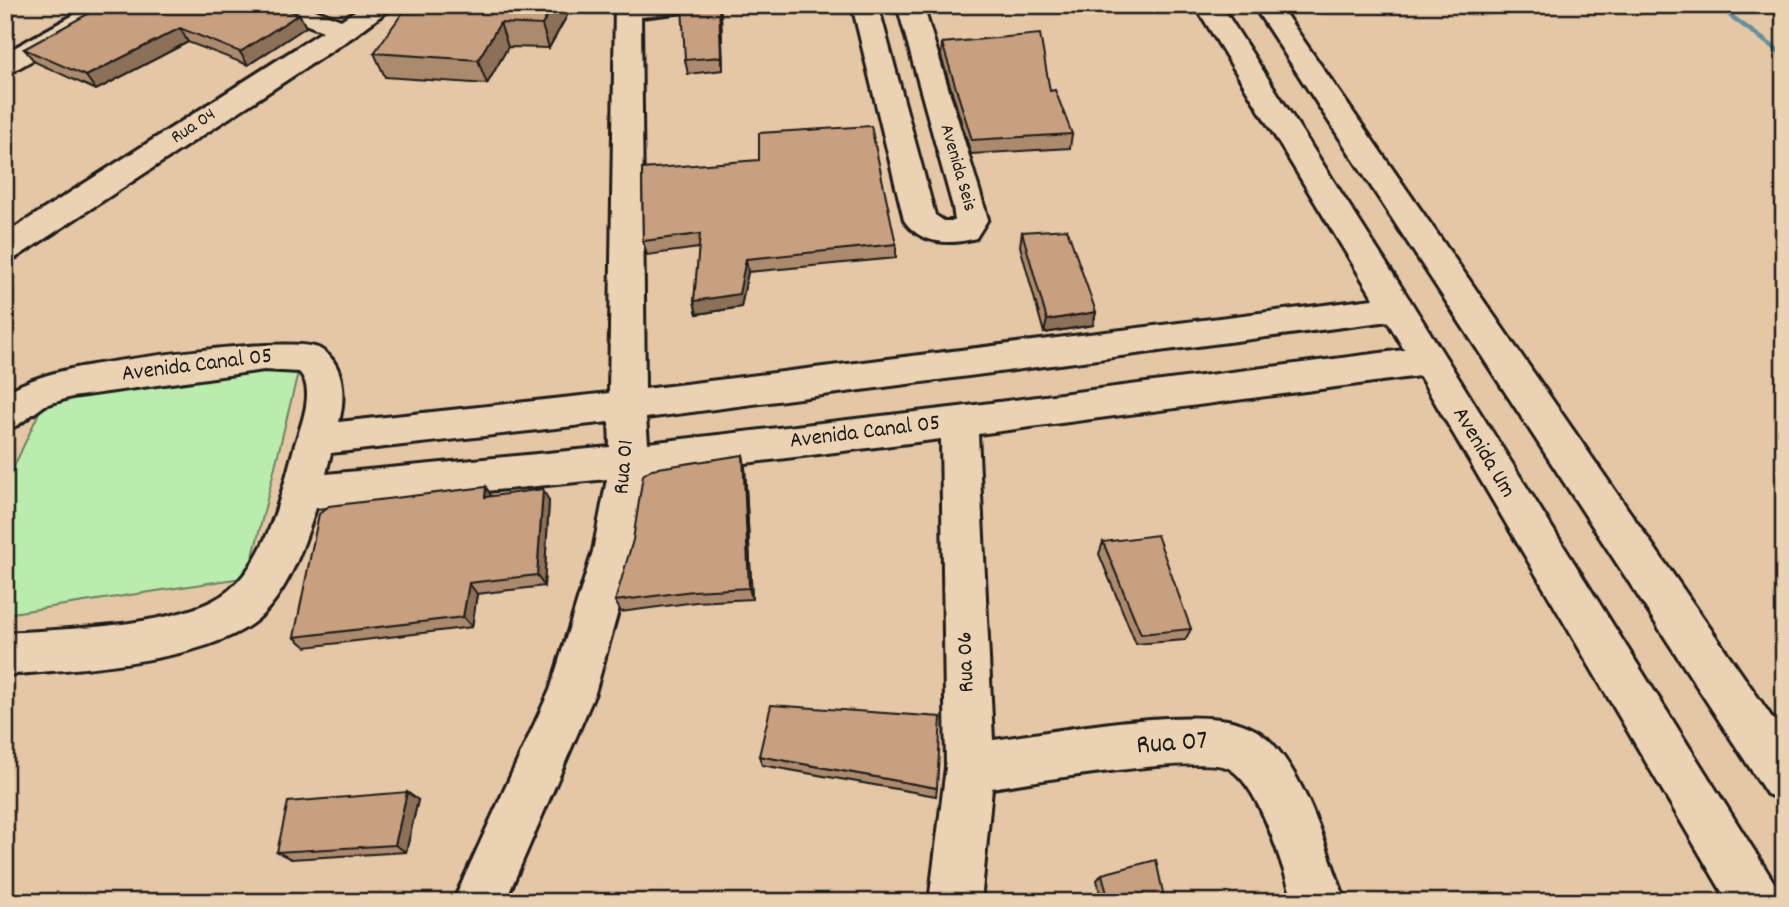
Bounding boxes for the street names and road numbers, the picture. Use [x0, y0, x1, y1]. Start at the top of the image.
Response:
street label: Rua 04 [166, 102, 222, 152]
street label: Avenida Seis [932, 121, 982, 215]
street label: Avenida Canal 05 [120, 340, 274, 392]
street label: Avenida Um [1443, 401, 1523, 505]
street label: Avenida Canal 05 [788, 407, 942, 459]
street label: Rua 01 [606, 438, 644, 496]
street label: Rua 06 [949, 631, 985, 693]
street label: Rua 07 [1135, 723, 1209, 767]

